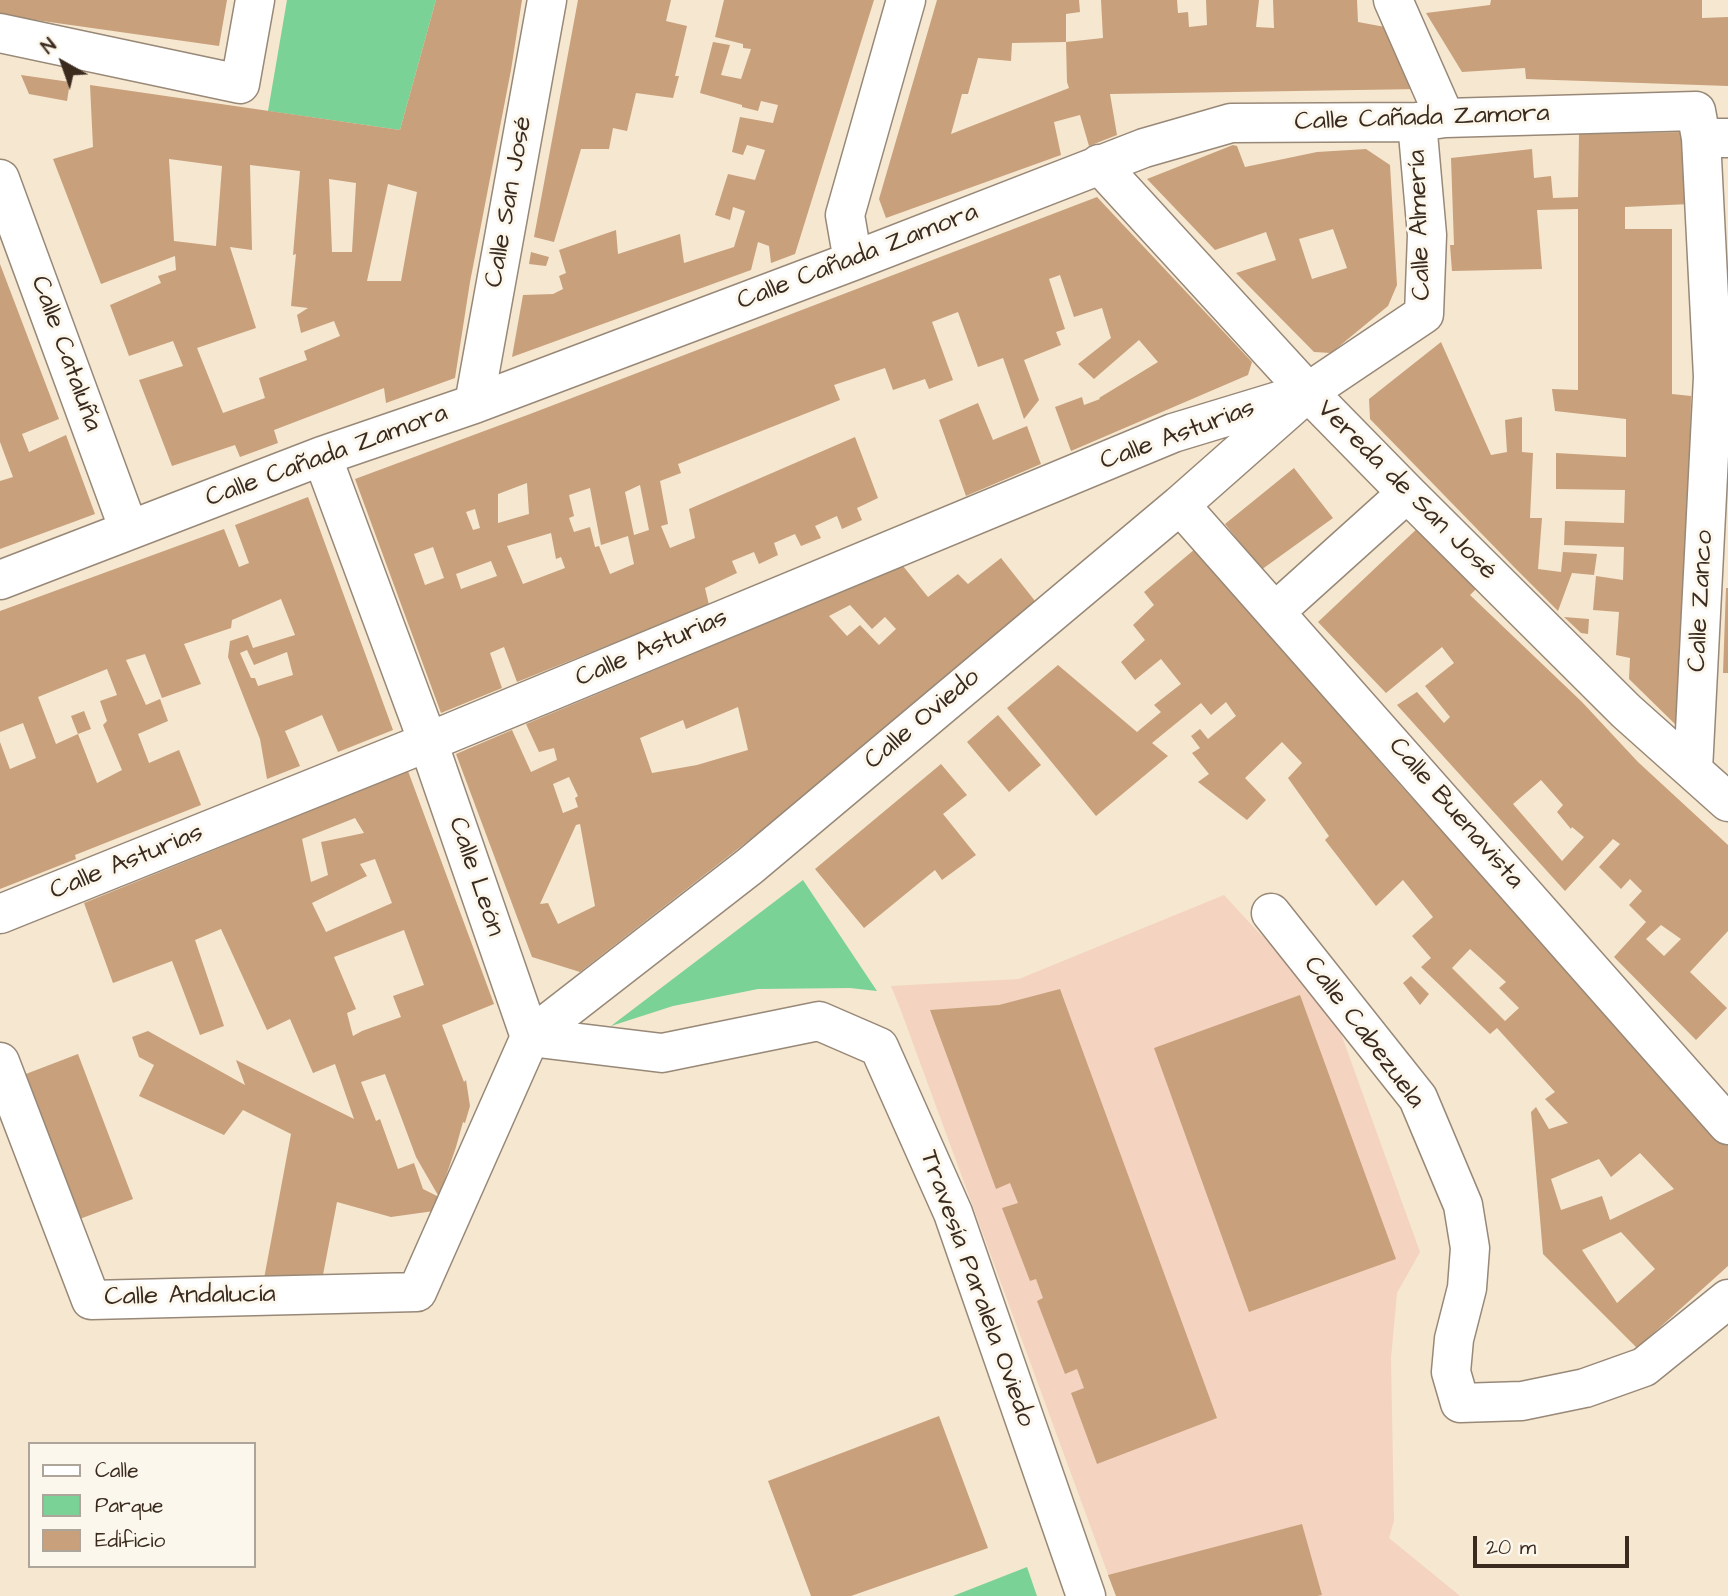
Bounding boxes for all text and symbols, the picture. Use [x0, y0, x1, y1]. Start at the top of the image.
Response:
north arrow [28, 28, 98, 98]
text: N [36, 32, 62, 61]
street label: Calle Cañada Zamora [1294, 99, 1550, 139]
street label: Calle San José [480, 114, 540, 290]
street label: Calle Almería [1403, 149, 1439, 301]
street label: Calle Cañada Zamora [733, 198, 983, 318]
street label: Calle Cataluña [22, 272, 108, 436]
street label: Calle Asturias [1096, 394, 1260, 478]
street label: Vereda de San José [1309, 394, 1503, 588]
street label: Calle Cañada Zamora [202, 399, 452, 515]
street label: Calle Zanco [1683, 529, 1721, 673]
street label: Calle Asturias [571, 603, 733, 695]
street label: Calle Oviedo [859, 663, 987, 777]
street label: Calle Buenavista [1381, 732, 1529, 896]
street label: Calle León [440, 813, 510, 941]
street label: Calle Asturias [46, 818, 208, 908]
street label: Calle Cabezuela [1296, 951, 1430, 1115]
street label: Travesía Paralela Oviedo [911, 1146, 1041, 1432]
street label: Calle Andalucía [104, 1280, 276, 1314]
legend [28, 1442, 256, 1568]
text: Calle [95, 1456, 139, 1485]
text: Parque [95, 1491, 163, 1520]
scale bar [1476, 1522, 1632, 1566]
text: Edificio [95, 1526, 165, 1555]
text: 20 m [1486, 1533, 1536, 1562]

